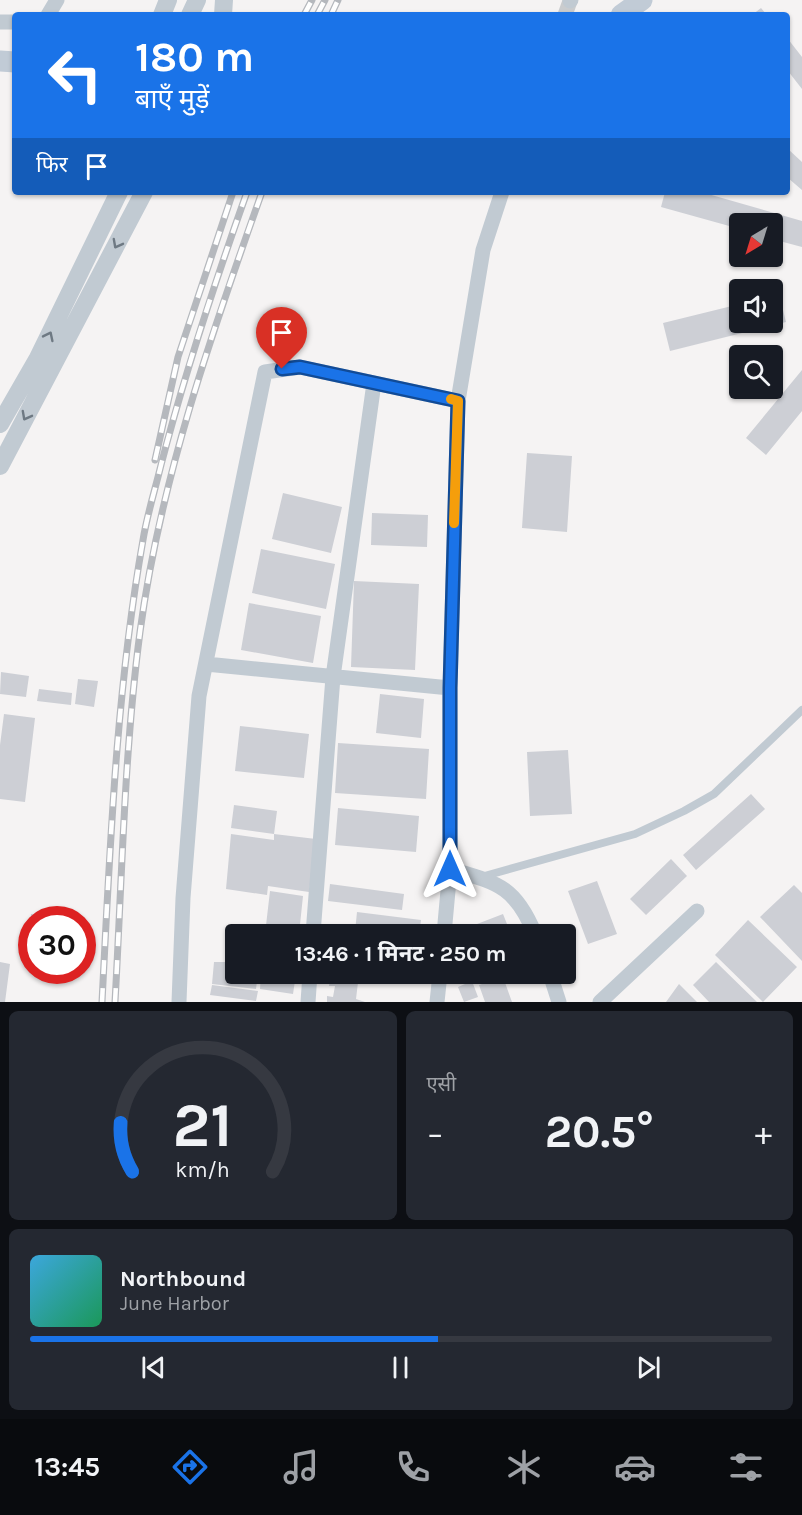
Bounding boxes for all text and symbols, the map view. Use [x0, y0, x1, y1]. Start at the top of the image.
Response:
text: 180 m [135, 32, 254, 82]
icon: left [36, 36, 114, 114]
text: बाएँ मुड़ें [135, 83, 209, 115]
icon: arrive [80, 150, 113, 183]
text: फिर [36, 152, 68, 178]
north arrow [729, 213, 783, 267]
map controls [729, 213, 783, 399]
one-way arrow [113, 238, 124, 248]
button: sound [729, 279, 783, 333]
pin [256, 307, 307, 369]
icon: arrive [265, 316, 298, 349]
one-way arrow [41, 331, 53, 342]
button: search [729, 345, 783, 399]
one-way arrow [22, 410, 33, 421]
position arrow [418, 837, 482, 901]
speed limit sign: 30 [18, 906, 96, 984]
text: 13:46 · 1 मिनट · 250 m [295, 941, 506, 967]
text: एसी [427, 1073, 456, 1096]
text: 21 [173, 1089, 233, 1162]
text: 20.5° [545, 1106, 654, 1158]
text: − [427, 1114, 444, 1152]
text: + [755, 1114, 772, 1152]
text: km/h [176, 1158, 230, 1183]
text: Northbound [120, 1266, 246, 1292]
text: June Harbor [120, 1292, 229, 1315]
icon: previous [137, 1351, 170, 1384]
icon: pause [384, 1351, 417, 1384]
icon: next [632, 1351, 665, 1384]
icon: directions [169, 1446, 211, 1488]
icon: music [280, 1446, 322, 1488]
icon: phone [392, 1446, 434, 1488]
icon: climate [503, 1446, 545, 1488]
icon: car [614, 1446, 656, 1488]
icon: filters [725, 1446, 767, 1488]
text: 13:45 [35, 1451, 100, 1483]

